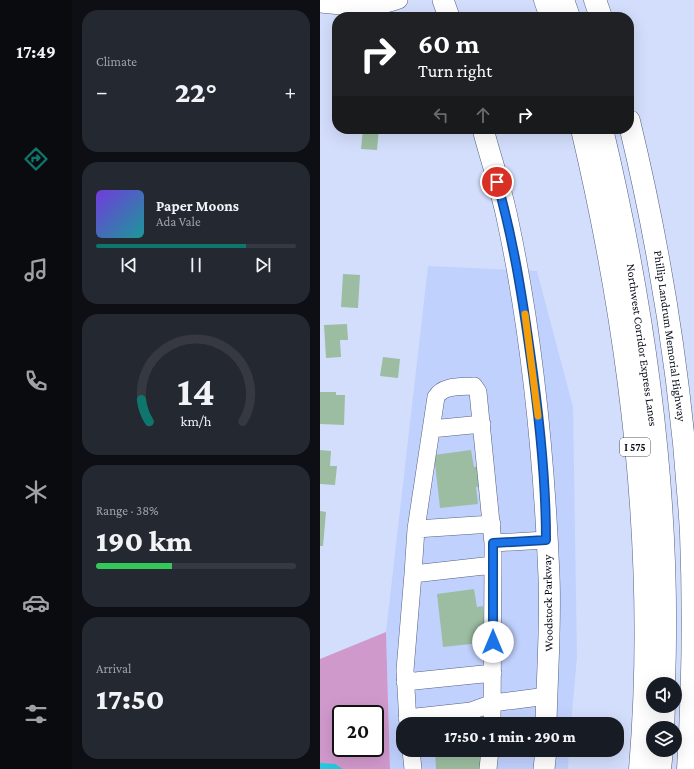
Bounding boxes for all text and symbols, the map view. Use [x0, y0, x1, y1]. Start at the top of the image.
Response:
icon: right [352, 28, 404, 80]
text: 60 m [418, 28, 479, 59]
text: 17:49 [16, 42, 56, 62]
text: Climate [96, 54, 137, 69]
text: Turn right [418, 61, 492, 81]
text: 22° [175, 75, 217, 108]
text: − [96, 79, 108, 104]
text: + [284, 79, 296, 104]
icon: left [430, 104, 452, 126]
icon: ahead [472, 104, 494, 126]
icon: right [514, 104, 536, 126]
icon: directions [22, 145, 50, 173]
pin [480, 165, 514, 199]
icon: arrive [486, 171, 508, 193]
text: Paper Moons [156, 198, 239, 214]
text: Ada Vale [156, 214, 201, 229]
street label: Phillip Landrum Memorial Highway [651, 250, 689, 423]
icon: previous [118, 254, 140, 276]
icon: pause [185, 254, 207, 276]
icon: next [252, 254, 274, 276]
icon: music [22, 256, 50, 284]
street label: Northwest Corridor Express Lanes [624, 263, 660, 427]
icon: phone [22, 367, 50, 395]
text: 14 [177, 368, 215, 414]
text: km/h [181, 413, 212, 429]
road number: I 575 [620, 438, 650, 456]
icon: climate [22, 478, 50, 506]
text: Range · 38% [96, 503, 159, 518]
text: 190 km [96, 524, 192, 557]
street label: Woodstock Parkway [540, 554, 556, 652]
icon: car [22, 589, 50, 617]
position arrow [472, 621, 514, 663]
text: Arrival [96, 661, 131, 676]
map controls [646, 677, 682, 757]
button: sound [646, 677, 682, 713]
text: 17:50 [96, 682, 165, 715]
icon: filters [22, 700, 50, 728]
speed limit sign: 20 [332, 705, 384, 757]
button: layers [646, 721, 682, 757]
text: 17:50 · 1 min · 290 m [444, 729, 576, 745]

